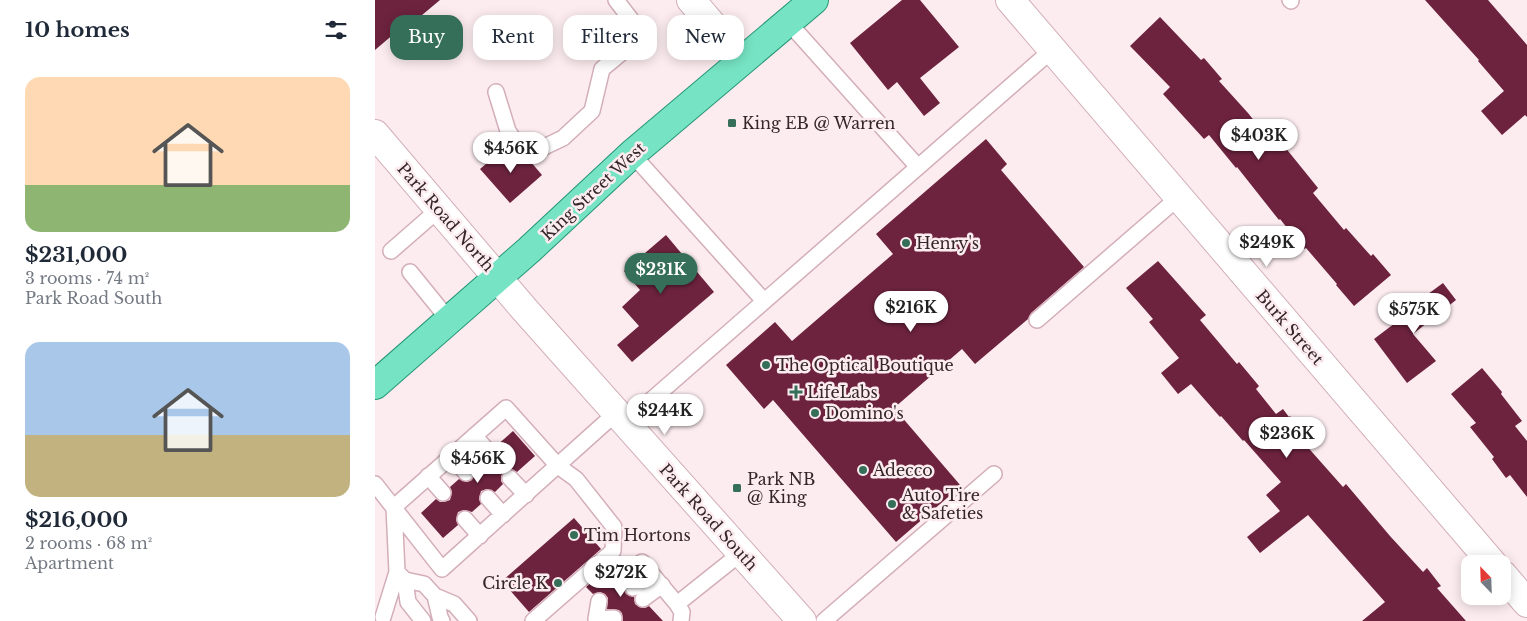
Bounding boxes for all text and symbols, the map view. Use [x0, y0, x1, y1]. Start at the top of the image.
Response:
chip: Buy [390, 15, 463, 60]
chip: Rent [473, 15, 553, 60]
chip: Filters [563, 15, 657, 60]
chip: New [667, 15, 744, 60]
icon: filters [322, 16, 350, 44]
text: 10 homes [25, 17, 130, 43]
icon: home [143, 110, 233, 200]
place label: King EB @ Warren [742, 113, 895, 133]
marker: King EB @ Warren [726, 117, 738, 129]
pin: $403K [1224, 119, 1294, 161]
text: $403K [1231, 125, 1287, 145]
pin: $456K [476, 132, 546, 174]
text: $456K [484, 138, 538, 158]
street label: King Street West [537, 138, 649, 244]
street label: Park Road North [393, 158, 499, 276]
pin: $249K [1232, 226, 1302, 268]
text: $249K [1239, 232, 1295, 252]
place label: Henry's [916, 233, 979, 253]
marker: Henry's [900, 237, 912, 249]
text: $231,000 [25, 242, 127, 268]
pin: $231K [626, 252, 696, 295]
text: $231K [635, 259, 687, 279]
text: 3 rooms · 74 m² [25, 268, 149, 288]
street label: Burk Street [1252, 285, 1328, 369]
text: Park Road South [25, 288, 162, 308]
pin: $216K [876, 290, 946, 333]
pin: $575K [1379, 292, 1449, 335]
text: $216K [885, 297, 937, 317]
text: $575K [1389, 299, 1439, 319]
place label: The Optical Boutique [776, 355, 954, 375]
marker: The Optical Boutique [760, 359, 772, 371]
icon: home [143, 375, 233, 465]
place label: LifeLabs [807, 382, 878, 402]
marker: LifeLabs [789, 385, 803, 399]
pin: $244K [630, 394, 700, 436]
text: $244K [637, 400, 693, 420]
place label: Domino's [825, 403, 904, 423]
marker: Domino's [809, 407, 821, 419]
pin: $236K [1252, 416, 1322, 459]
text: $236K [1260, 423, 1314, 443]
pin: $456K [443, 442, 513, 484]
text: $456K [451, 448, 505, 468]
street label: Park Road South [656, 459, 762, 575]
place label: Adecco [872, 460, 933, 480]
marker: Adecco [857, 464, 869, 476]
place label: Park NB @ King [747, 469, 815, 507]
marker: Park NB @ King [731, 482, 743, 494]
place label: Auto Tire & Safeties [901, 485, 983, 523]
marker: Auto Tire & Safeties [886, 498, 898, 510]
text: $216,000 [25, 507, 128, 533]
place label: Tim Hortons [584, 525, 691, 545]
marker: Tim Hortons [568, 529, 580, 541]
text: 2 rooms · 68 m² [25, 533, 152, 553]
text: Apartment [25, 553, 114, 573]
north arrow [1461, 555, 1511, 605]
map controls [1461, 555, 1511, 605]
pin: $272K [586, 556, 656, 598]
text: $272K [595, 562, 647, 582]
place label: Circle K [482, 573, 549, 593]
marker: Circle K [552, 577, 564, 589]

